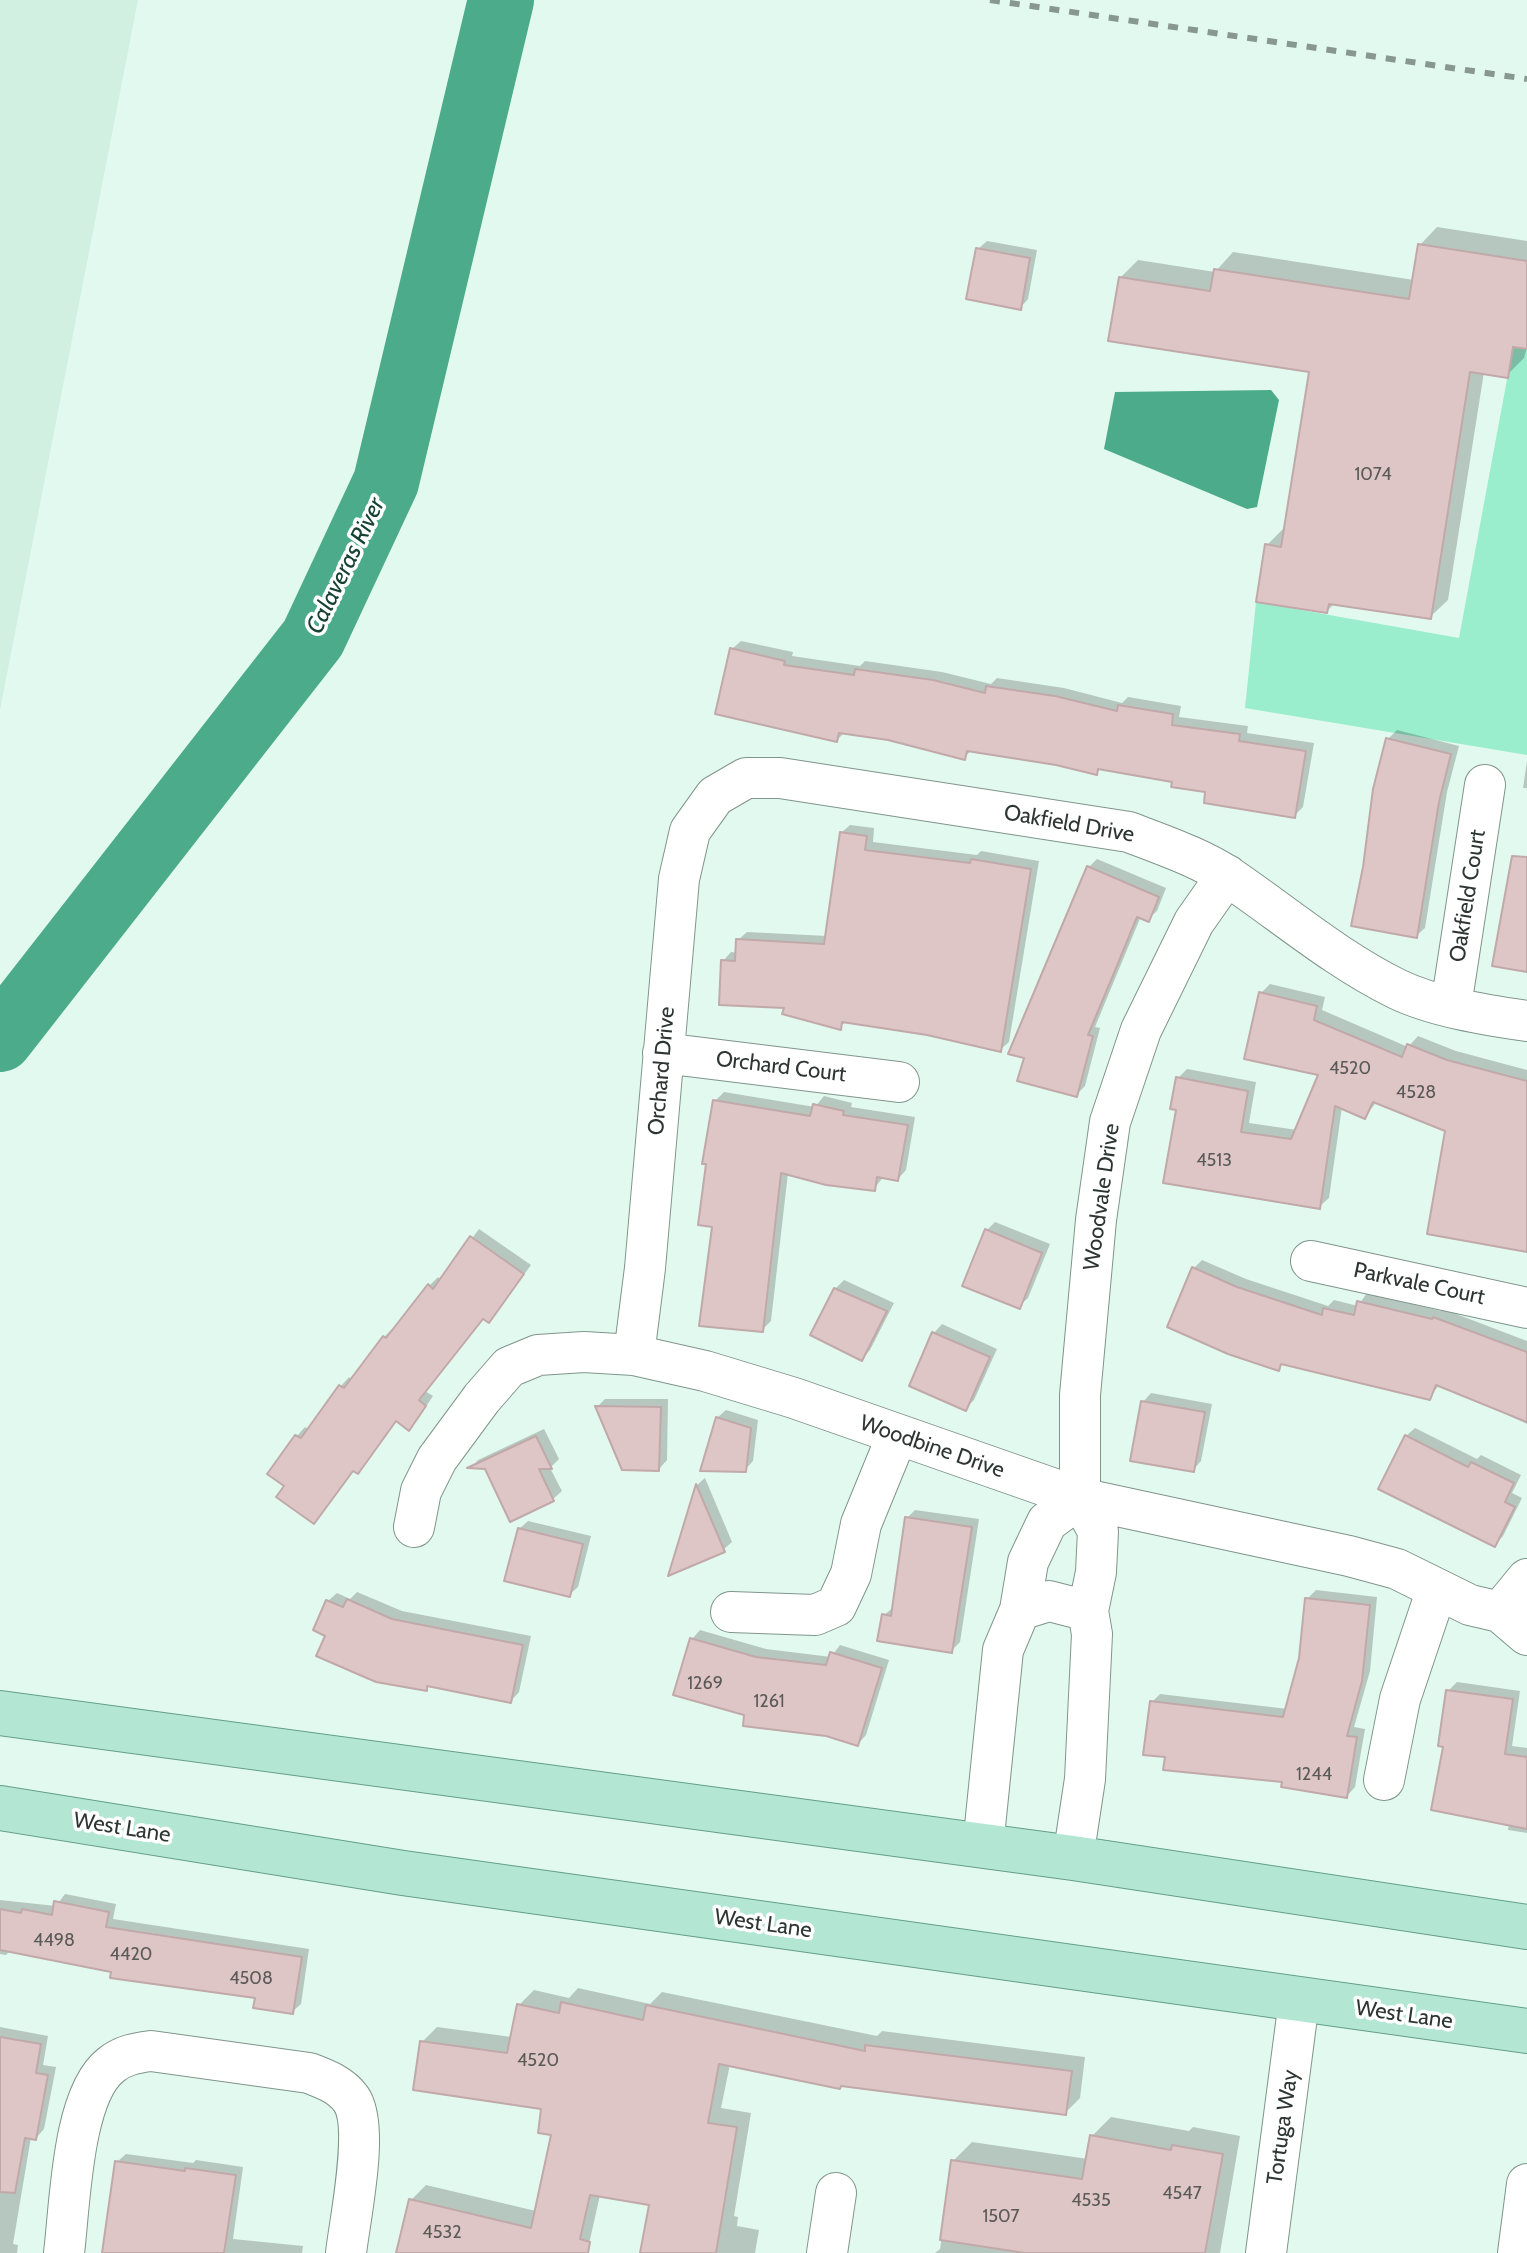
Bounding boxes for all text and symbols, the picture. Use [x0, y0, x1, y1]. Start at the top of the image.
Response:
house number: 1074 [1354, 464, 1392, 486]
water label: Calaveras River [301, 493, 391, 639]
street label: Oakfield Drive [1002, 800, 1136, 848]
street label: Oakfield Court [1444, 828, 1492, 964]
street label: Orchard Drive [643, 1006, 681, 1136]
street label: Orchard Court [714, 1046, 848, 1088]
house number: 4520 [1329, 1058, 1371, 1080]
house number: 4528 [1396, 1082, 1436, 1104]
street label: Woodvale Drive [1079, 1122, 1125, 1272]
house number: 4513 [1196, 1150, 1232, 1172]
street label: Parkvale Court [1351, 1257, 1487, 1311]
street label: Woodbine Drive [856, 1410, 1008, 1484]
house number: 1269 [687, 1673, 723, 1695]
house number: 1261 [753, 1691, 785, 1713]
house number: 1244 [1296, 1764, 1332, 1786]
street label: West Lane [72, 1807, 172, 1849]
street label: West Lane [713, 1904, 813, 1944]
house number: 4498 [33, 1930, 75, 1952]
house number: 4420 [110, 1944, 152, 1966]
house number: 4508 [229, 1968, 273, 1990]
street label: West Lane [1354, 1995, 1454, 2035]
house number: 4520 [517, 2050, 559, 2072]
street label: Tortuga Way [1262, 2068, 1304, 2186]
house number: 4547 [1162, 2183, 1202, 2205]
house number: 4535 [1071, 2190, 1111, 2212]
house number: 1507 [982, 2206, 1020, 2228]
house number: 4532 [422, 2222, 462, 2244]

